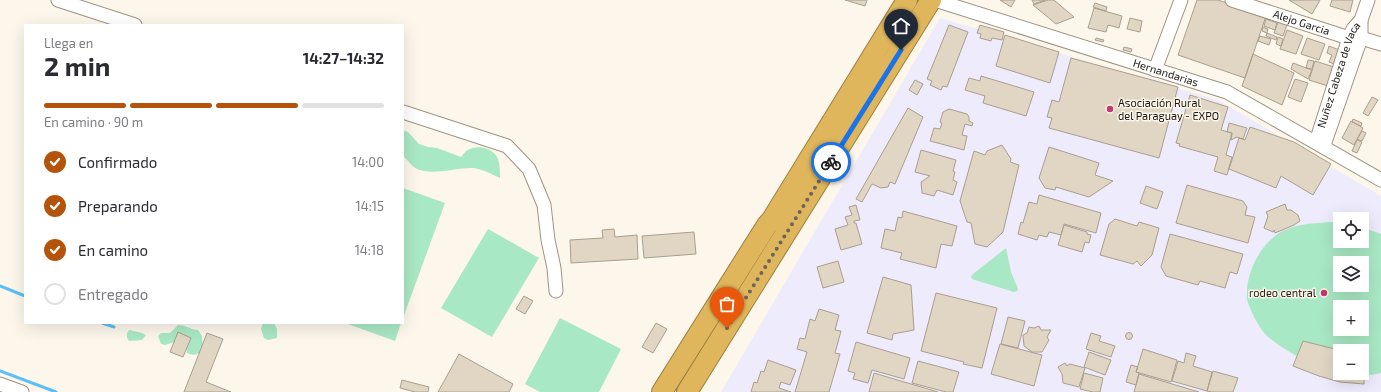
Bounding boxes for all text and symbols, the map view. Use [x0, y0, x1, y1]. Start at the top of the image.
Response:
street label: Alejo Garcia [1272, 7, 1332, 37]
pin [884, 9, 918, 50]
icon: home [890, 15, 912, 37]
street label: Nuñez Cabeza de Vaca [1314, 19, 1363, 129]
text: Llega en [44, 35, 93, 51]
text: 14:27–14:32 [303, 49, 384, 67]
text: 2 min [44, 50, 110, 81]
street label: Hernandarias [1132, 56, 1201, 89]
place label: Asociación Rural del Paraguay - EXPO [1118, 96, 1219, 122]
marker: Asociación Rural del Paraguay - EXPO [1105, 104, 1115, 114]
text: En camino · 90 m [44, 114, 143, 130]
courier [811, 142, 851, 182]
icon: check [44, 151, 66, 173]
icon: bike [820, 151, 842, 173]
text: Confirmado [78, 153, 157, 171]
text: 14:00 [352, 154, 384, 170]
icon: check [44, 195, 66, 217]
text: Preparando [78, 197, 158, 215]
text: 14:15 [356, 198, 384, 214]
map controls [1333, 212, 1369, 380]
button: locate [1333, 212, 1369, 248]
icon: check [44, 239, 66, 261]
text: En camino [78, 241, 148, 259]
text: 14:18 [355, 242, 384, 258]
button: layers [1333, 256, 1369, 292]
text: Entregado [78, 285, 148, 303]
place label: rodeo central [1249, 286, 1317, 299]
pin [710, 287, 744, 328]
marker: rodeo central [1319, 288, 1329, 298]
icon: bag [716, 293, 738, 315]
button: + [1333, 300, 1369, 336]
button: − [1333, 344, 1369, 380]

